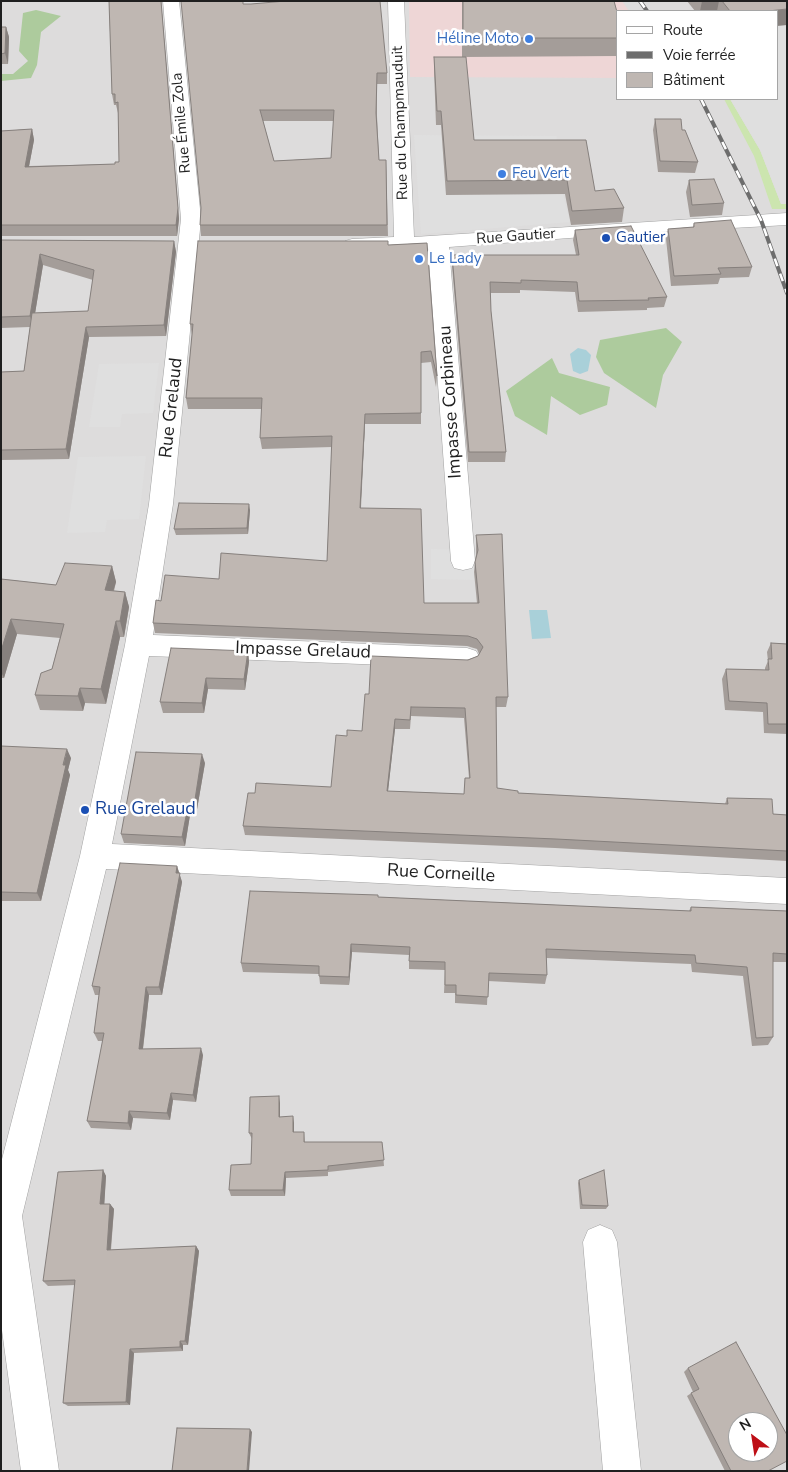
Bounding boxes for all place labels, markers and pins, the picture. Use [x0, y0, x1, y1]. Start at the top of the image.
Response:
place label: Héline Moto [437, 30, 519, 48]
marker: Héline Moto [523, 33, 535, 45]
place label: Feu Vert [512, 165, 569, 183]
marker: Feu Vert [496, 168, 508, 180]
place label: Gautier [616, 229, 665, 247]
marker: Gautier [600, 232, 612, 244]
place label: Le Lady [429, 250, 481, 268]
marker: Le Lady [413, 253, 425, 265]
place label: Rue Grelaud [95, 799, 196, 821]
marker: Rue Grelaud [79, 804, 91, 816]

